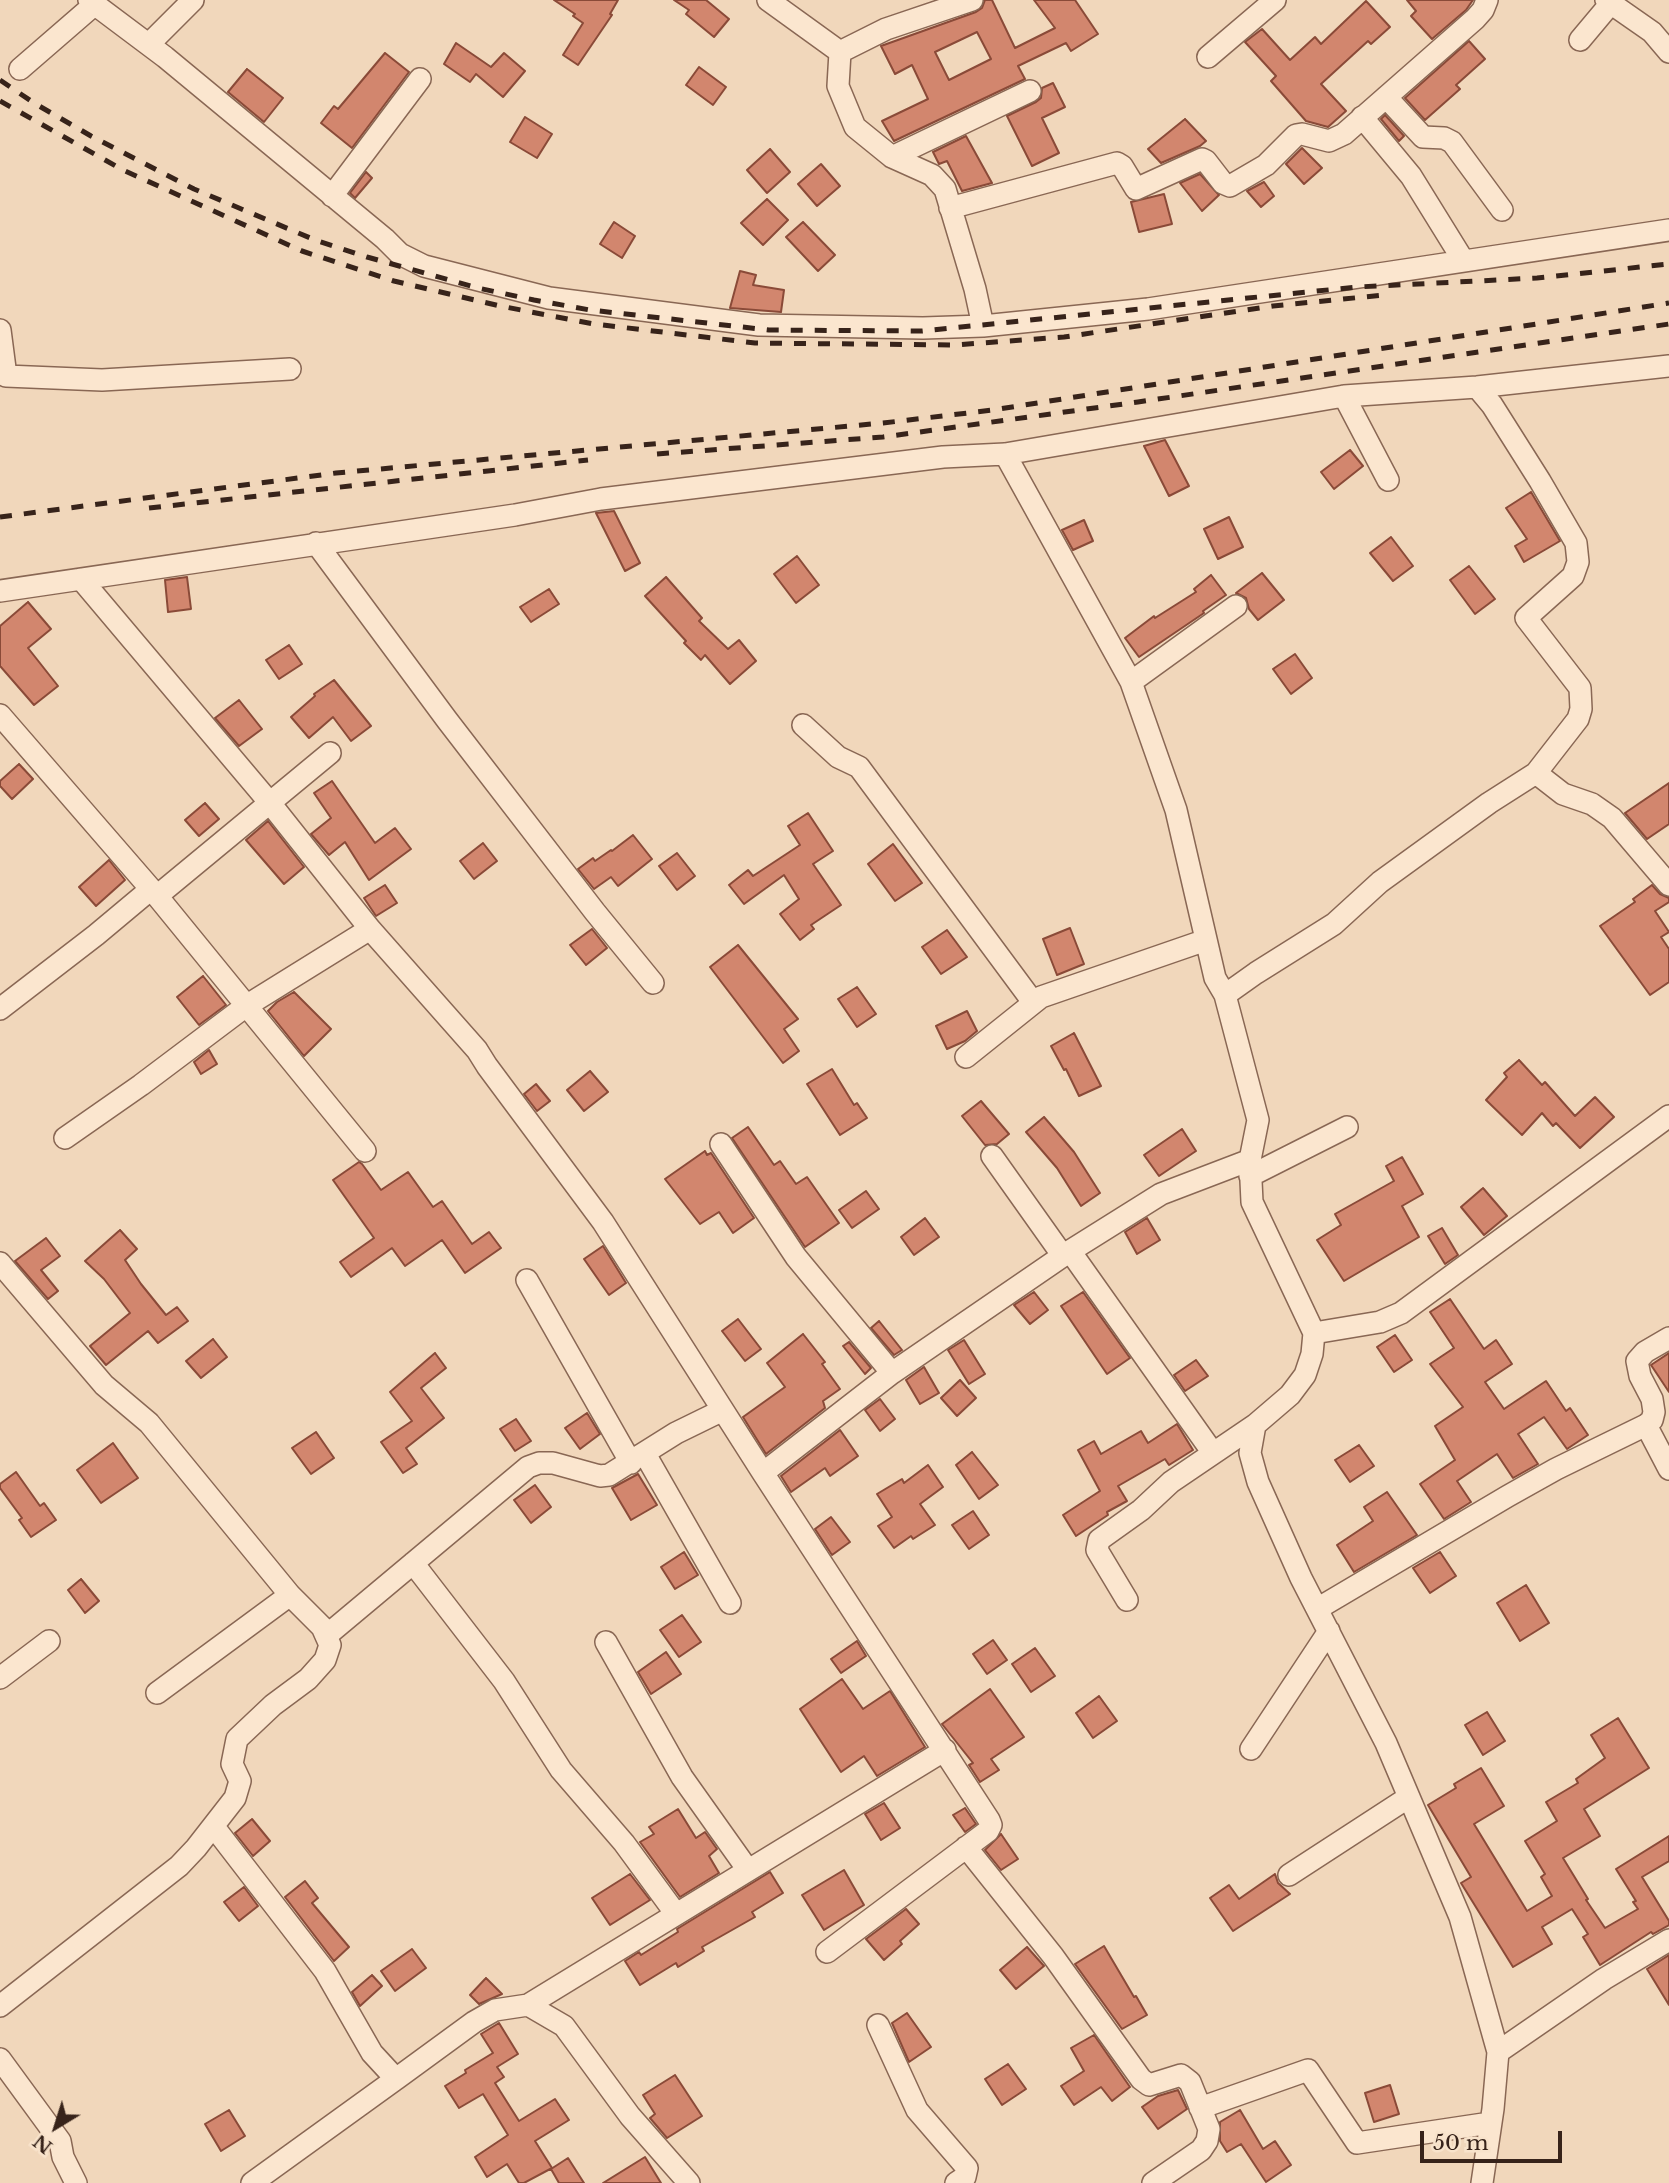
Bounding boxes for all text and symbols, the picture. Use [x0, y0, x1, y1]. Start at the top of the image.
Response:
north arrow [21, 2092, 91, 2162]
scale bar [1424, 2116, 1566, 2160]
text: N [29, 2129, 57, 2159]
text: 50 m [1433, 2130, 1488, 2156]

